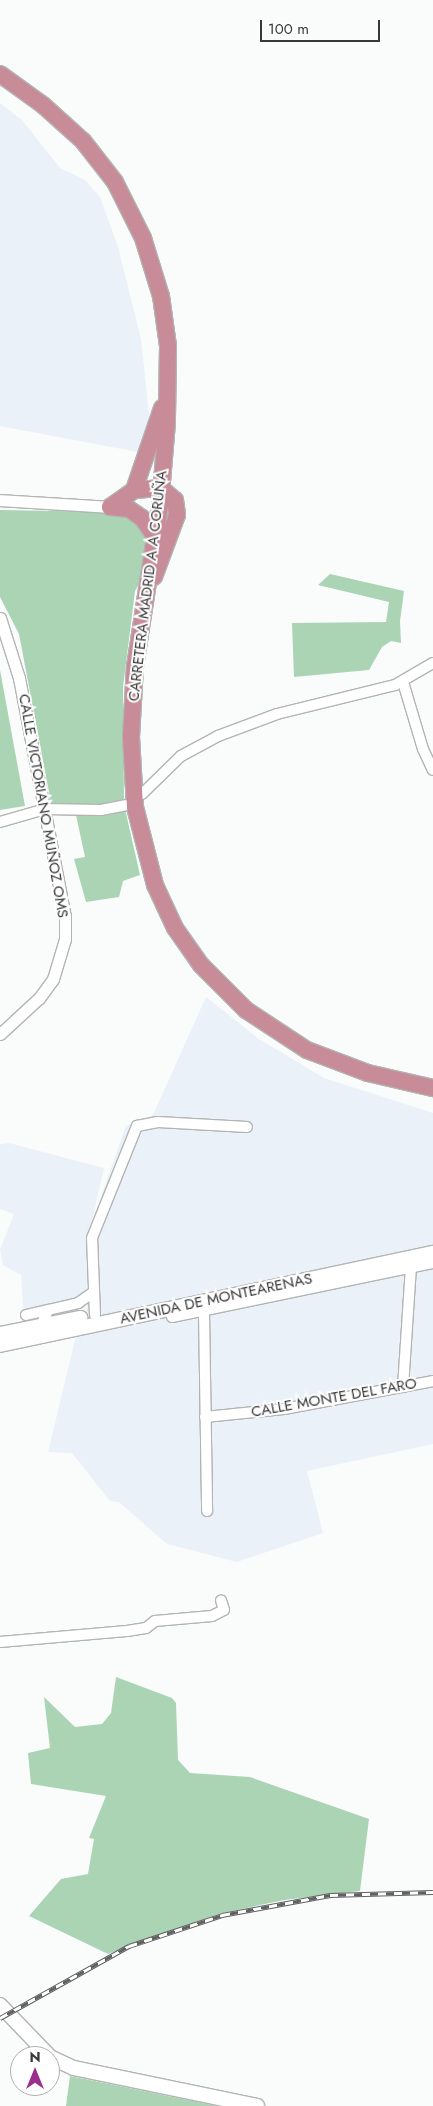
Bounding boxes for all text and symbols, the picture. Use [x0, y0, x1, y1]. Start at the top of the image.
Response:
scale bar [263, 10, 383, 42]
text: 100 m [268, 18, 309, 40]
street label: CARRETERA MADRID A A CORUÑA [125, 470, 171, 702]
street label: CALLE VICTORIANO MUÑOZ OMS [14, 693, 72, 919]
street label: AVENIDA DE MONTEARENAS [118, 1270, 314, 1328]
street label: CALLE MONTE DEL FARO [250, 1375, 418, 1421]
north arrow [10, 2046, 60, 2096]
text: N [29, 2047, 41, 2067]

